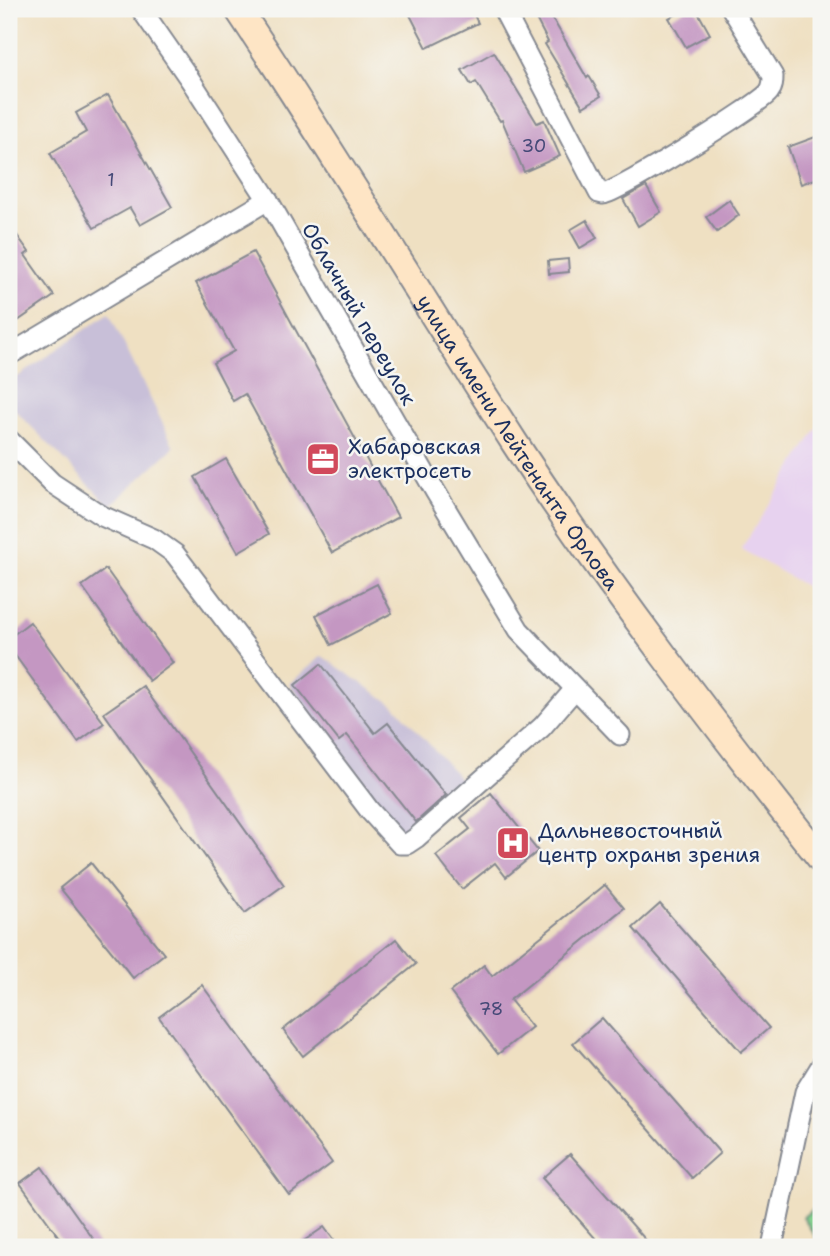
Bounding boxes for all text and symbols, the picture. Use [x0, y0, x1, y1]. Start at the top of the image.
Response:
house number: 30 [522, 134, 546, 158]
house number: 1 [107, 168, 115, 192]
street label: Облачный переулок [295, 218, 423, 410]
street label: улица имени Лейтенанта Орлова [410, 289, 626, 596]
place label: Хабаровская электросеть [348, 433, 481, 485]
office icon: Хабаровская электросеть [304, 440, 342, 478]
place label: Дальневосточный центр охраны зрения [538, 817, 760, 869]
hospital icon: Дальневосточный центр охраны зрения [494, 824, 532, 862]
house number: 78 [479, 997, 503, 1021]

